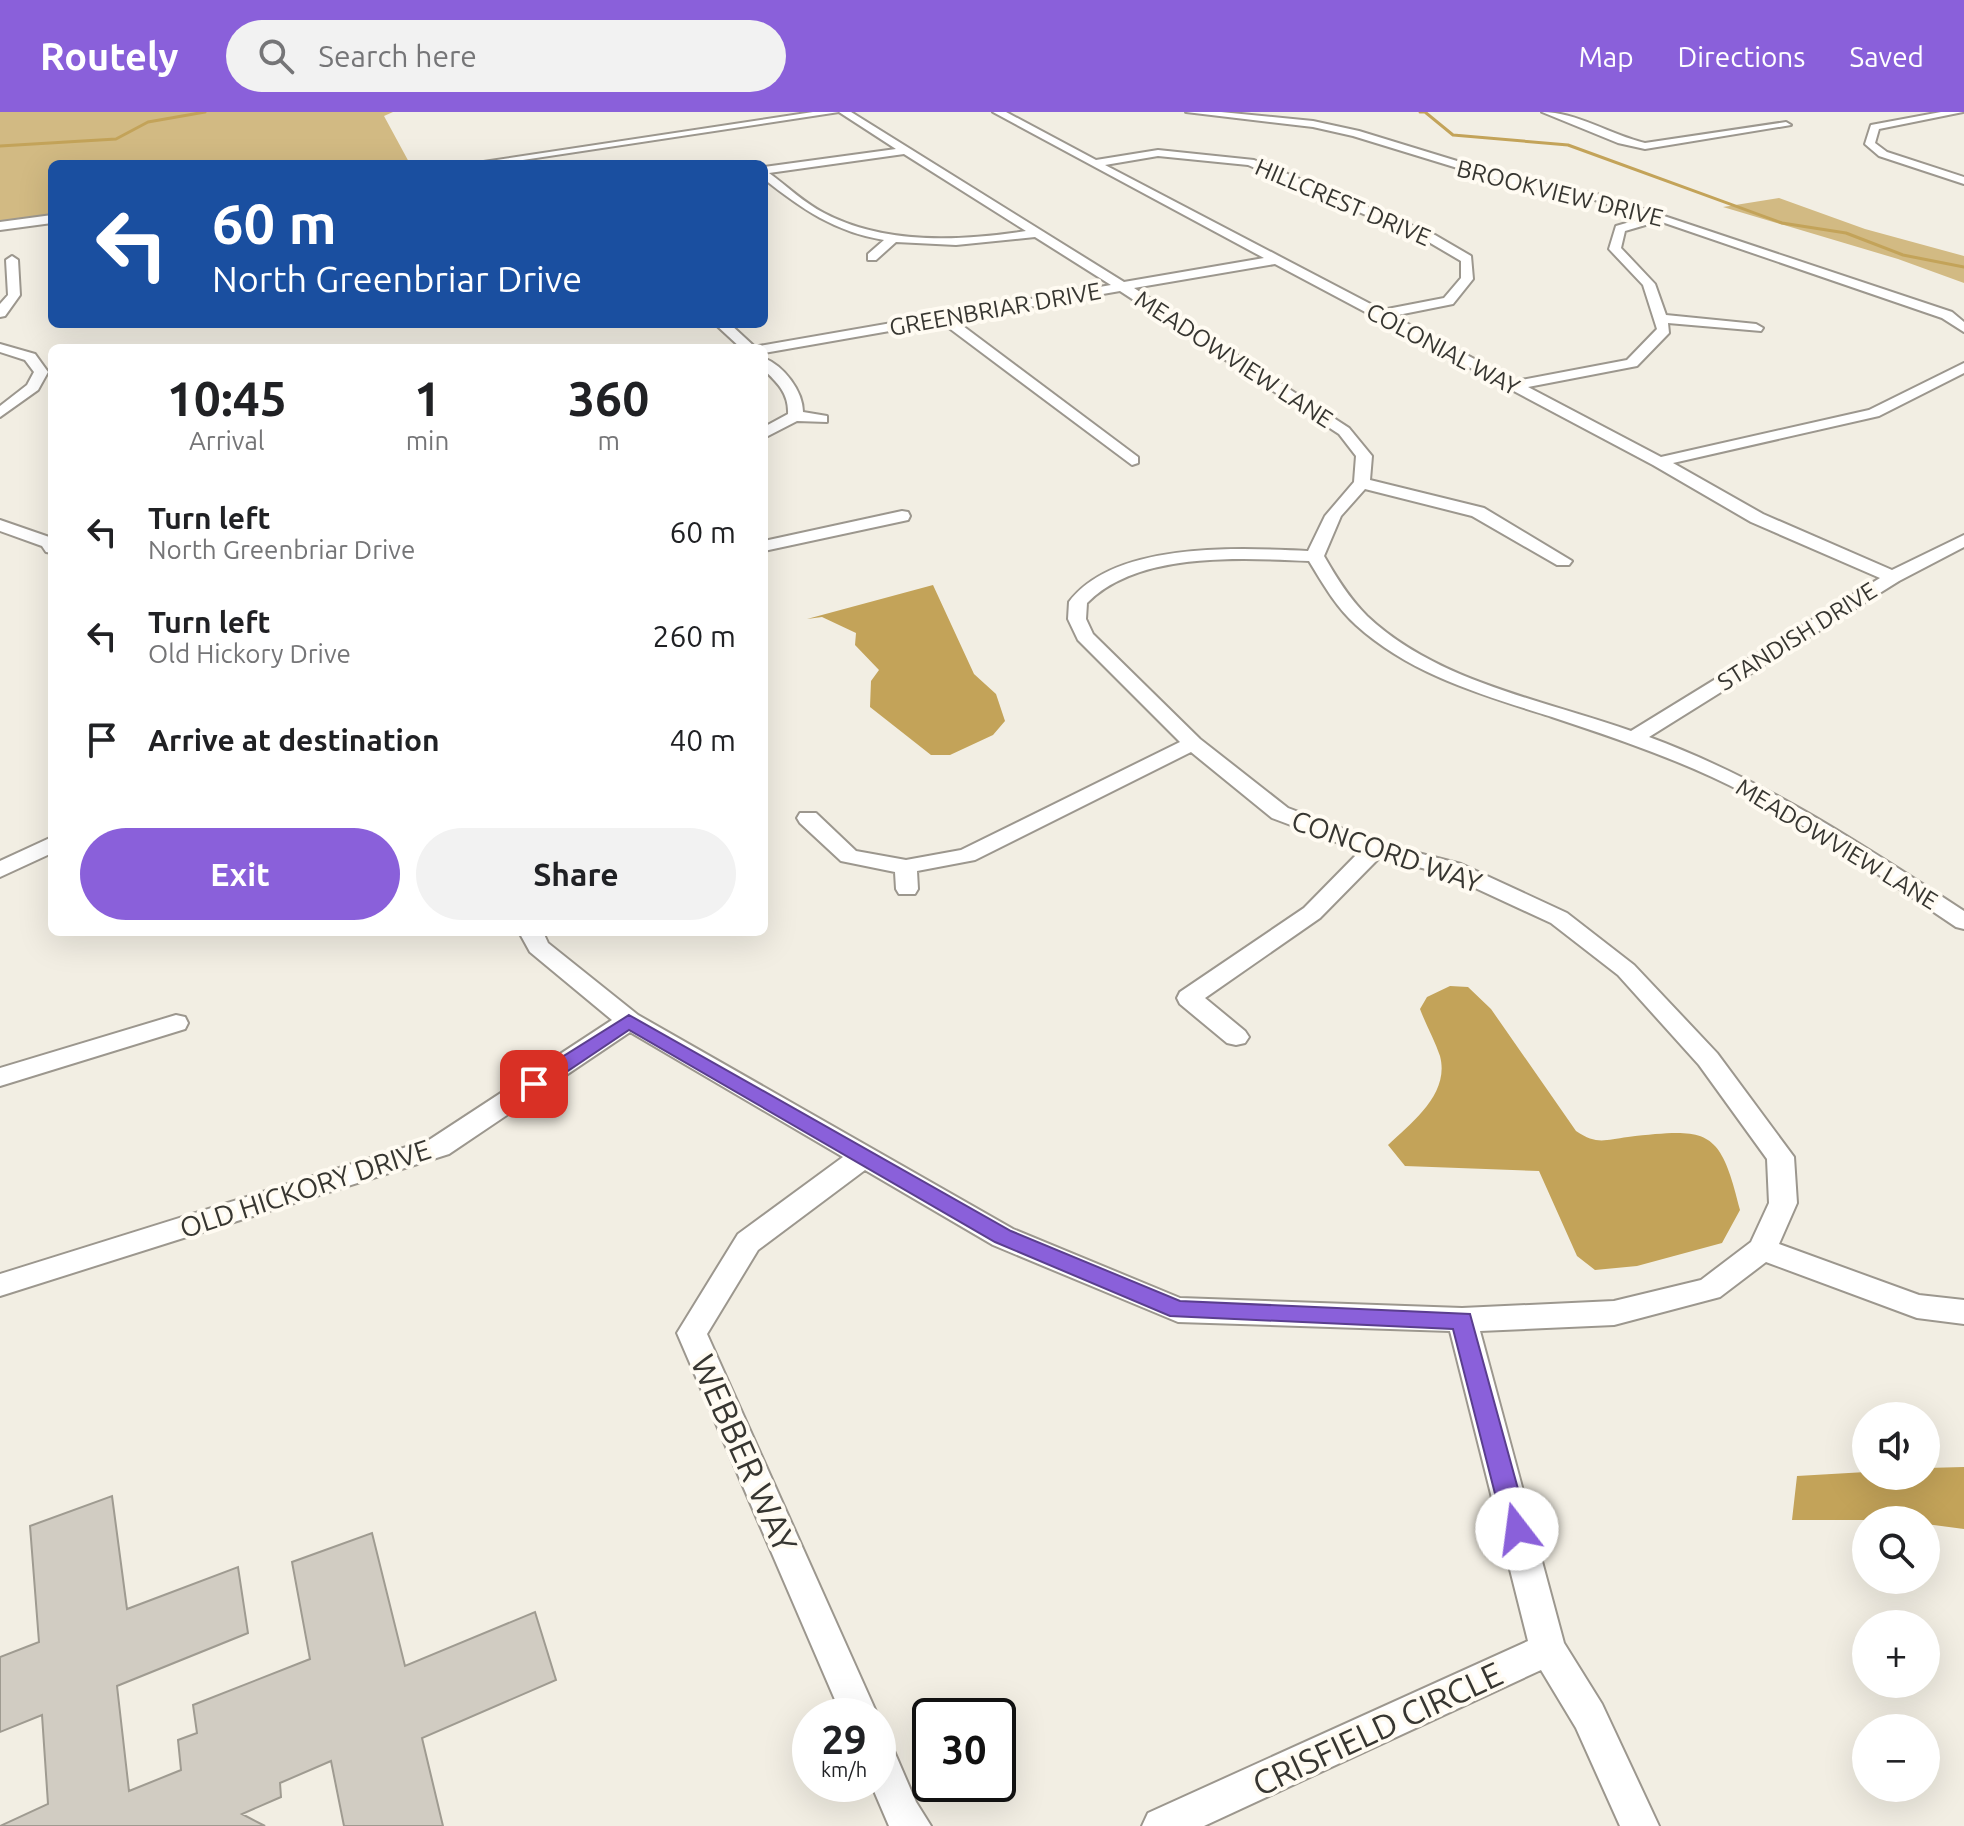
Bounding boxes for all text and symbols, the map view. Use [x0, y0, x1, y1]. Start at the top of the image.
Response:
search box [226, 20, 786, 92]
icon: search [254, 34, 298, 78]
text: Routely [40, 35, 178, 77]
text: Search here [318, 39, 477, 73]
text: Map [1578, 41, 1634, 72]
text: Directions [1678, 41, 1805, 72]
text: Saved [1849, 41, 1924, 72]
street label: HILLCREST DRIVE [1251, 153, 1435, 251]
street label: BROOKVIEW DRIVE [1454, 154, 1666, 232]
icon: left [80, 192, 184, 296]
text: 60 m [212, 192, 337, 255]
text: North Greenbriar Drive [212, 258, 582, 299]
street label: GREENBRIAR DRIVE [887, 277, 1103, 341]
street label: MEADOWVIEW LANE [1130, 285, 1338, 433]
street label: COLONIAL WAY [1362, 297, 1524, 401]
text: 10:45 [167, 371, 287, 425]
text: 1 [414, 371, 441, 425]
text: 360 [568, 371, 649, 425]
text: Arrival [189, 426, 265, 455]
text: min [406, 426, 449, 455]
text: m [597, 426, 620, 455]
text: Turn left [148, 501, 270, 535]
icon: left [80, 510, 124, 554]
text: 60 m [669, 515, 736, 549]
text: North Greenbriar Drive [148, 535, 415, 564]
street label: STANDISH DRIVE [1713, 576, 1881, 696]
text: Turn left [148, 605, 270, 639]
icon: left [80, 614, 124, 658]
text: 260 m [652, 619, 736, 653]
text: Old Hickory Drive [148, 639, 351, 668]
icon: arrive [80, 718, 124, 762]
text: Arrive at destination [148, 723, 440, 757]
text: 40 m [669, 723, 736, 757]
street label: MEADOWVIEW LANE [1731, 773, 1943, 915]
street label: CONCORD WAY [1288, 804, 1486, 898]
button: Exit [80, 828, 400, 920]
button: Share [416, 828, 736, 920]
pin [500, 1050, 568, 1118]
icon: arrive [512, 1062, 556, 1106]
street label: OLD HICKORY DRIVE [176, 1133, 434, 1243]
street label: WEBBER WAY [684, 1348, 806, 1558]
map controls [1852, 1402, 1940, 1802]
button: sound [1852, 1402, 1940, 1490]
position arrow [1475, 1487, 1559, 1571]
button: search [1852, 1506, 1940, 1594]
button: + [1852, 1610, 1940, 1698]
street label: CRISFIELD CIRCLE [1246, 1654, 1508, 1802]
speed limit sign: 30 [912, 1698, 1016, 1802]
button: − [1852, 1714, 1940, 1802]
text: 29 [821, 1717, 867, 1762]
text: km/h [821, 1758, 867, 1781]

